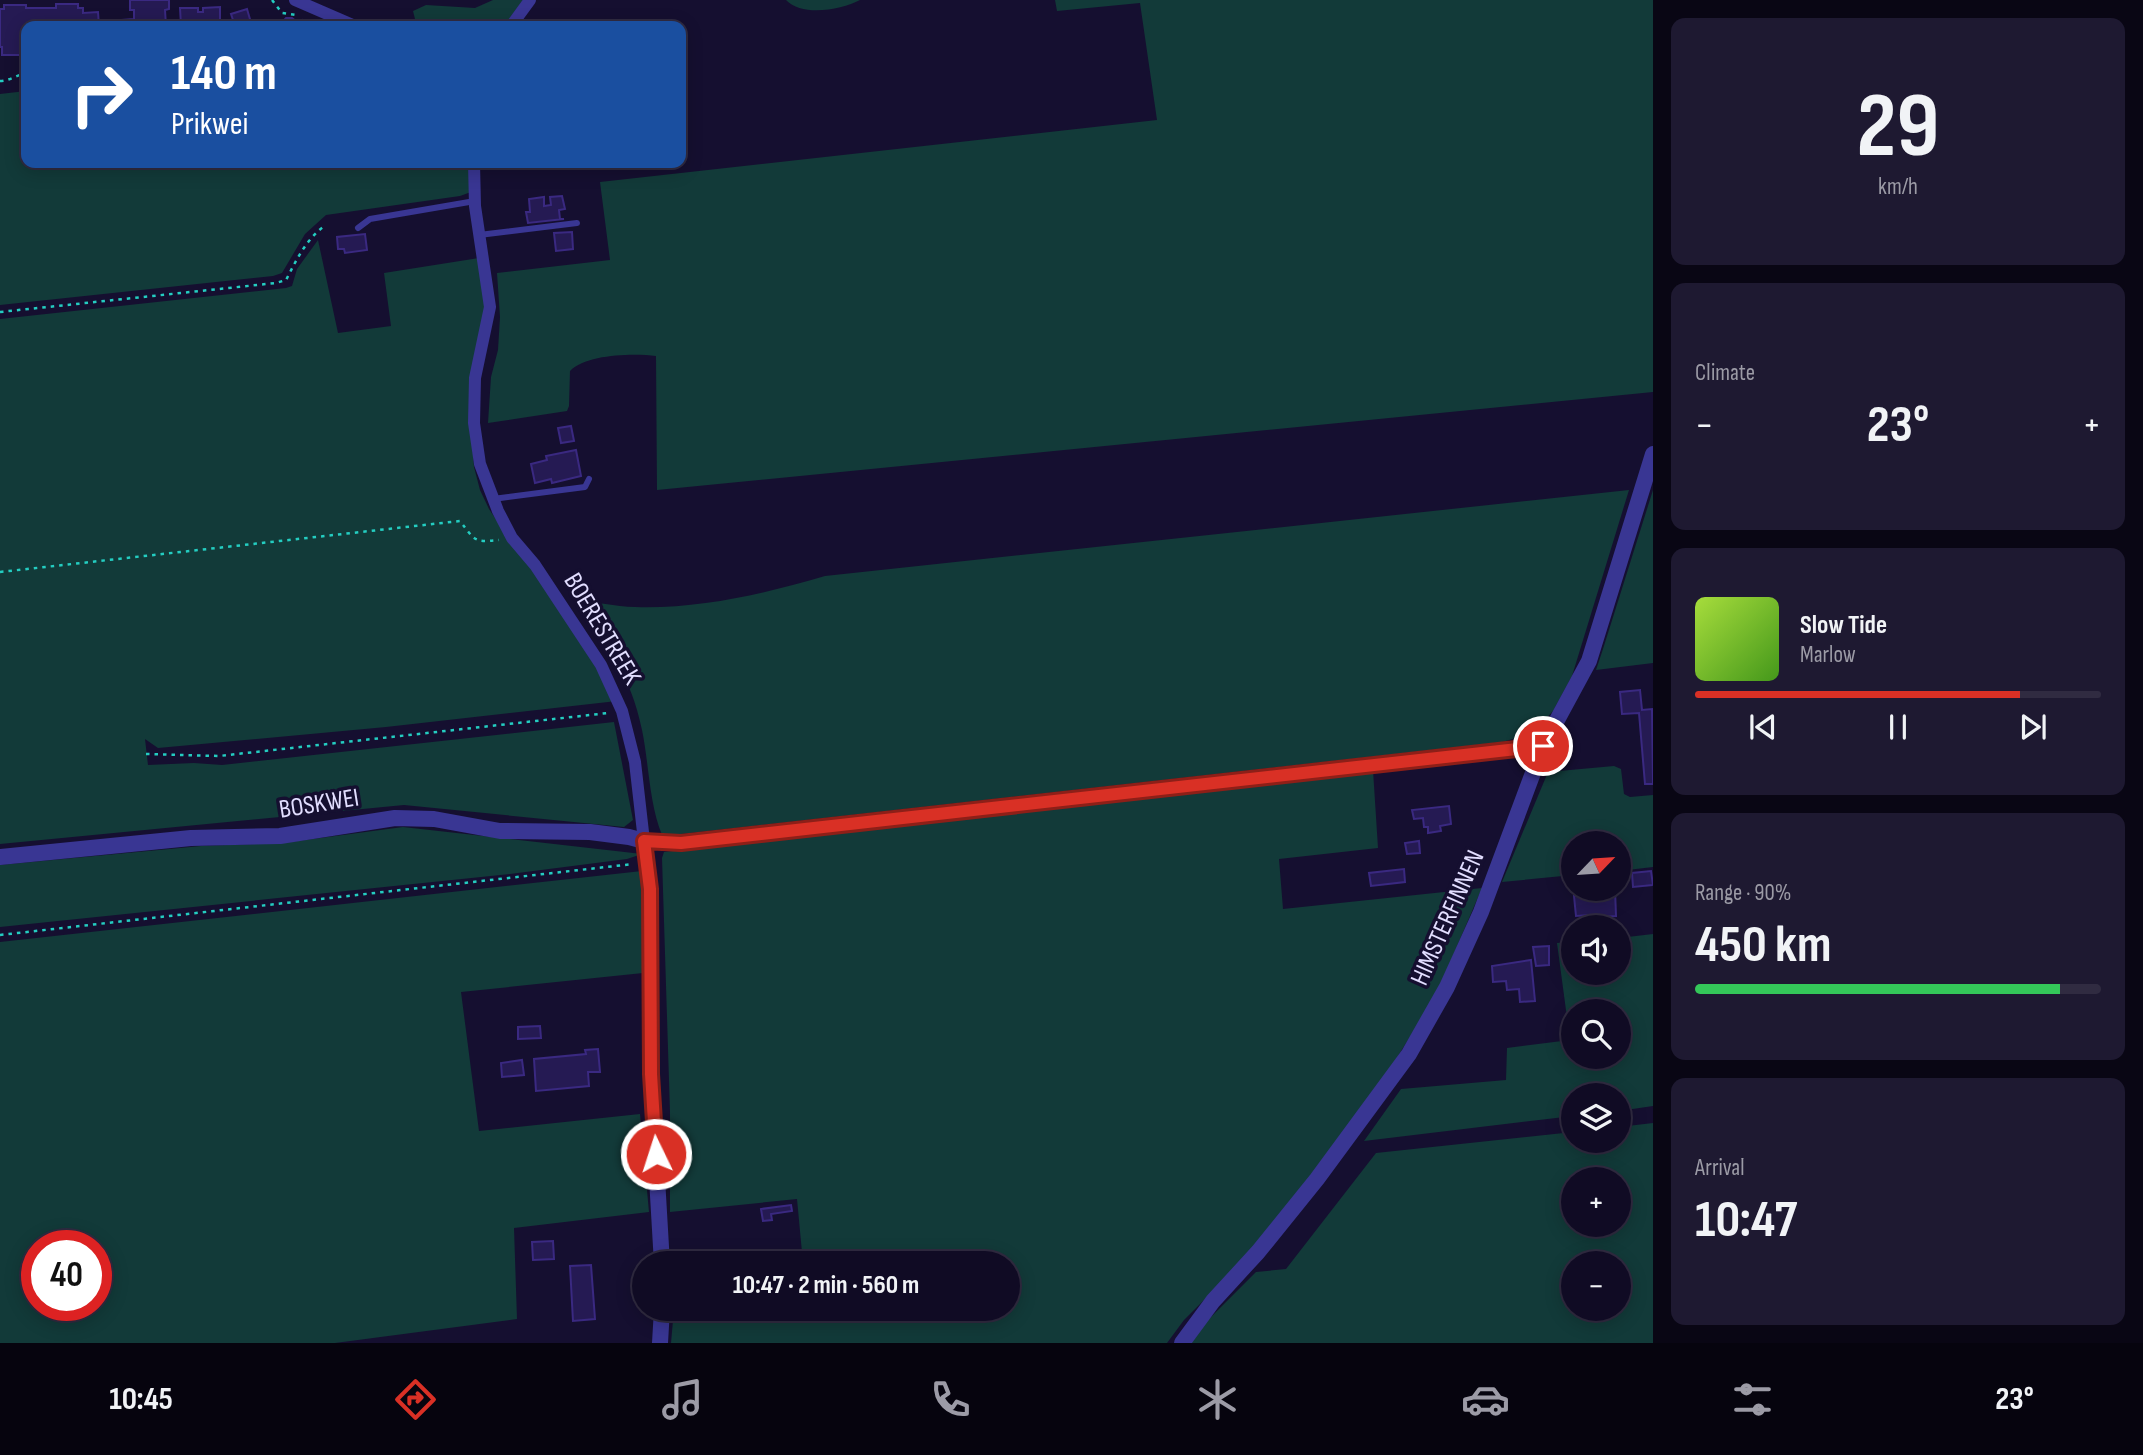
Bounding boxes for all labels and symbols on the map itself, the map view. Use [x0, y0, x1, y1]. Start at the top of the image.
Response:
street label: BOERESTREEK [557, 568, 647, 691]
pin [1513, 716, 1573, 776]
street label: BOSKWEI [277, 782, 361, 826]
north arrow [1561, 831, 1631, 901]
street label: HIMSTERFINNEN [1405, 846, 1491, 990]
position arrow [619, 1117, 693, 1191]
speed limit sign: 40 [21, 1230, 112, 1321]

